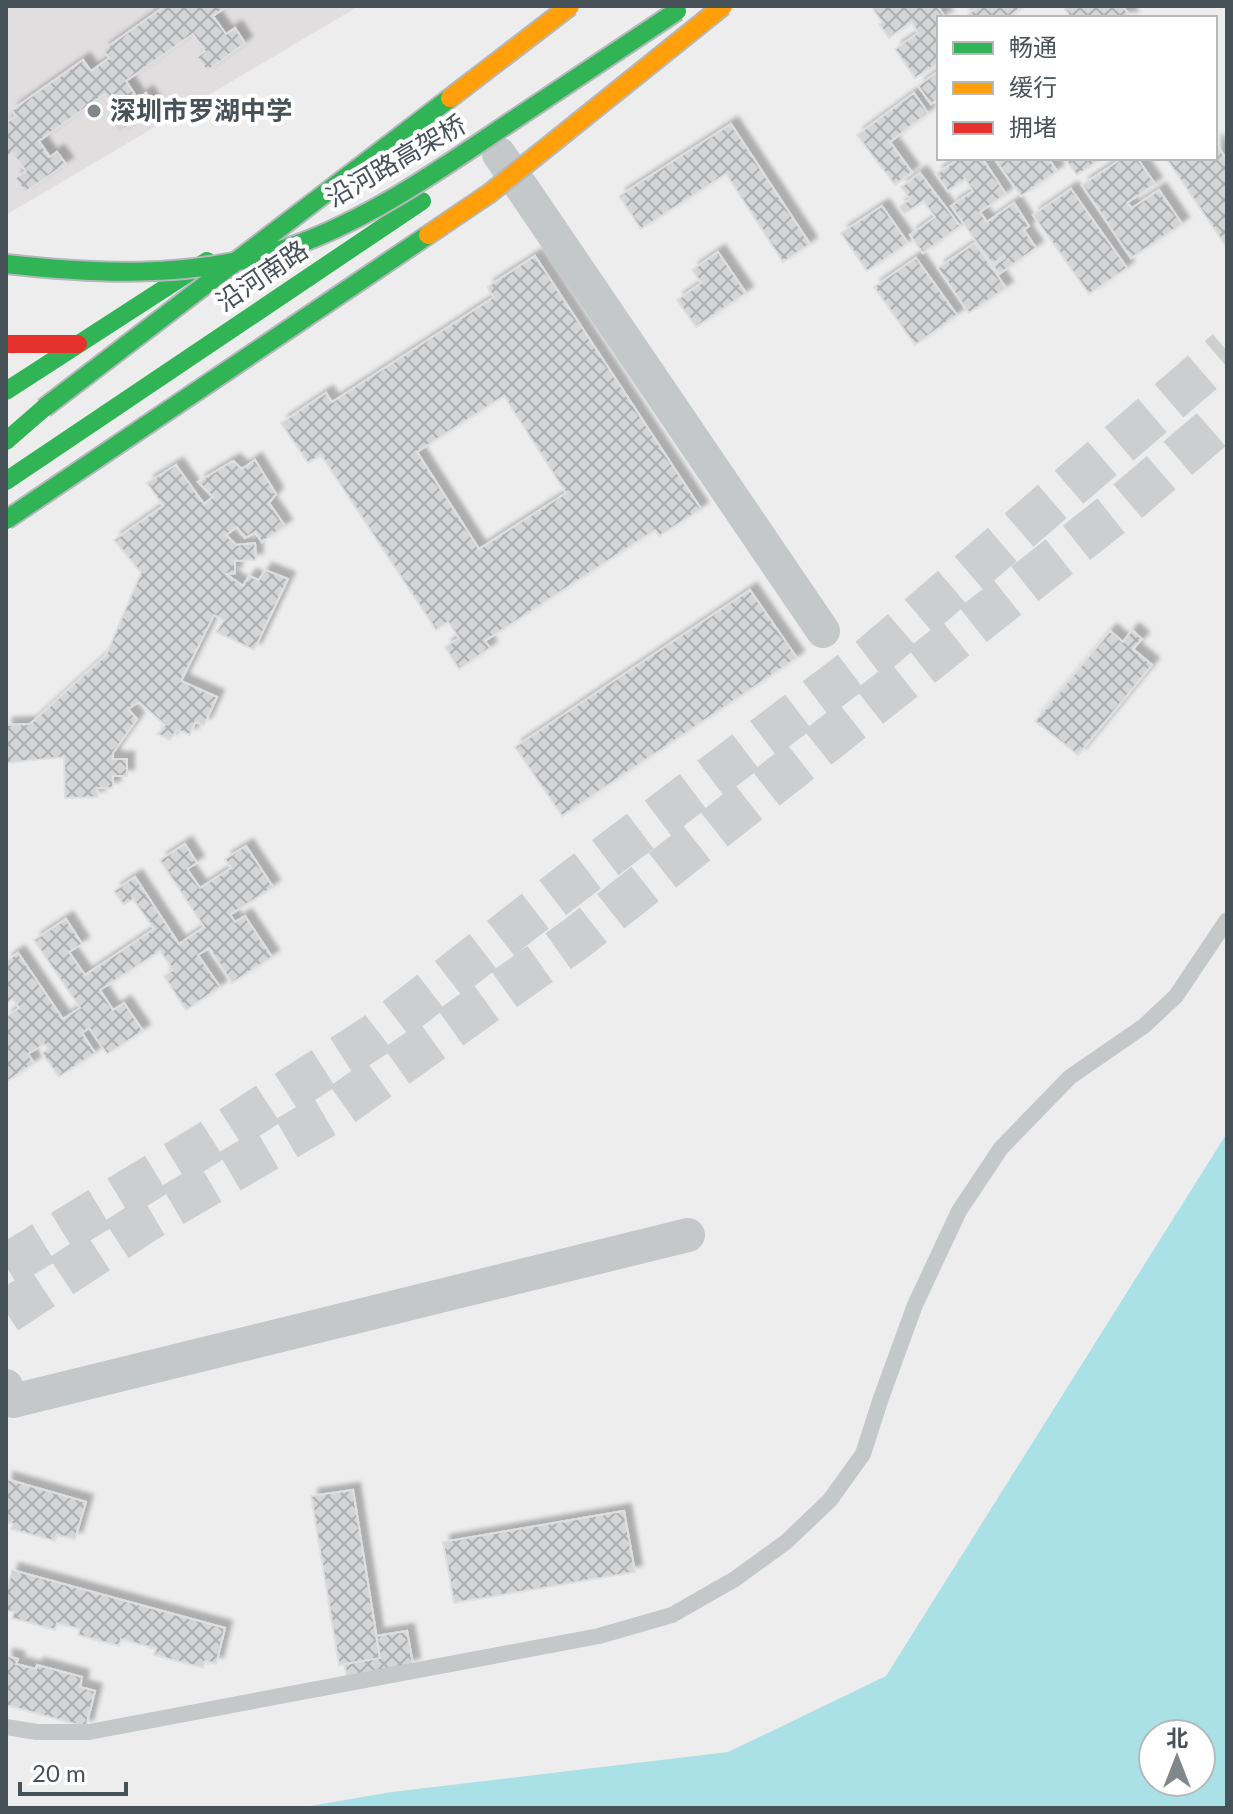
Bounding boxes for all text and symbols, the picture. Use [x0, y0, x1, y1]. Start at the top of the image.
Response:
legend [937, 16, 1217, 160]
text: 畅通 [1009, 32, 1057, 61]
text: 缓行 [1009, 72, 1057, 101]
place label: 深圳市罗湖中学 [110, 94, 292, 126]
marker: 深圳市罗湖中学 [85, 102, 103, 120]
street label: 沿河路高架桥 [320, 107, 471, 213]
text: 拥堵 [1009, 112, 1057, 141]
street label: 沿河南路 [209, 233, 314, 318]
north arrow [1137, 1718, 1217, 1798]
text: 北 [1166, 1724, 1188, 1751]
scale bar [20, 1746, 126, 1796]
text: 20 m [32, 1758, 86, 1787]

